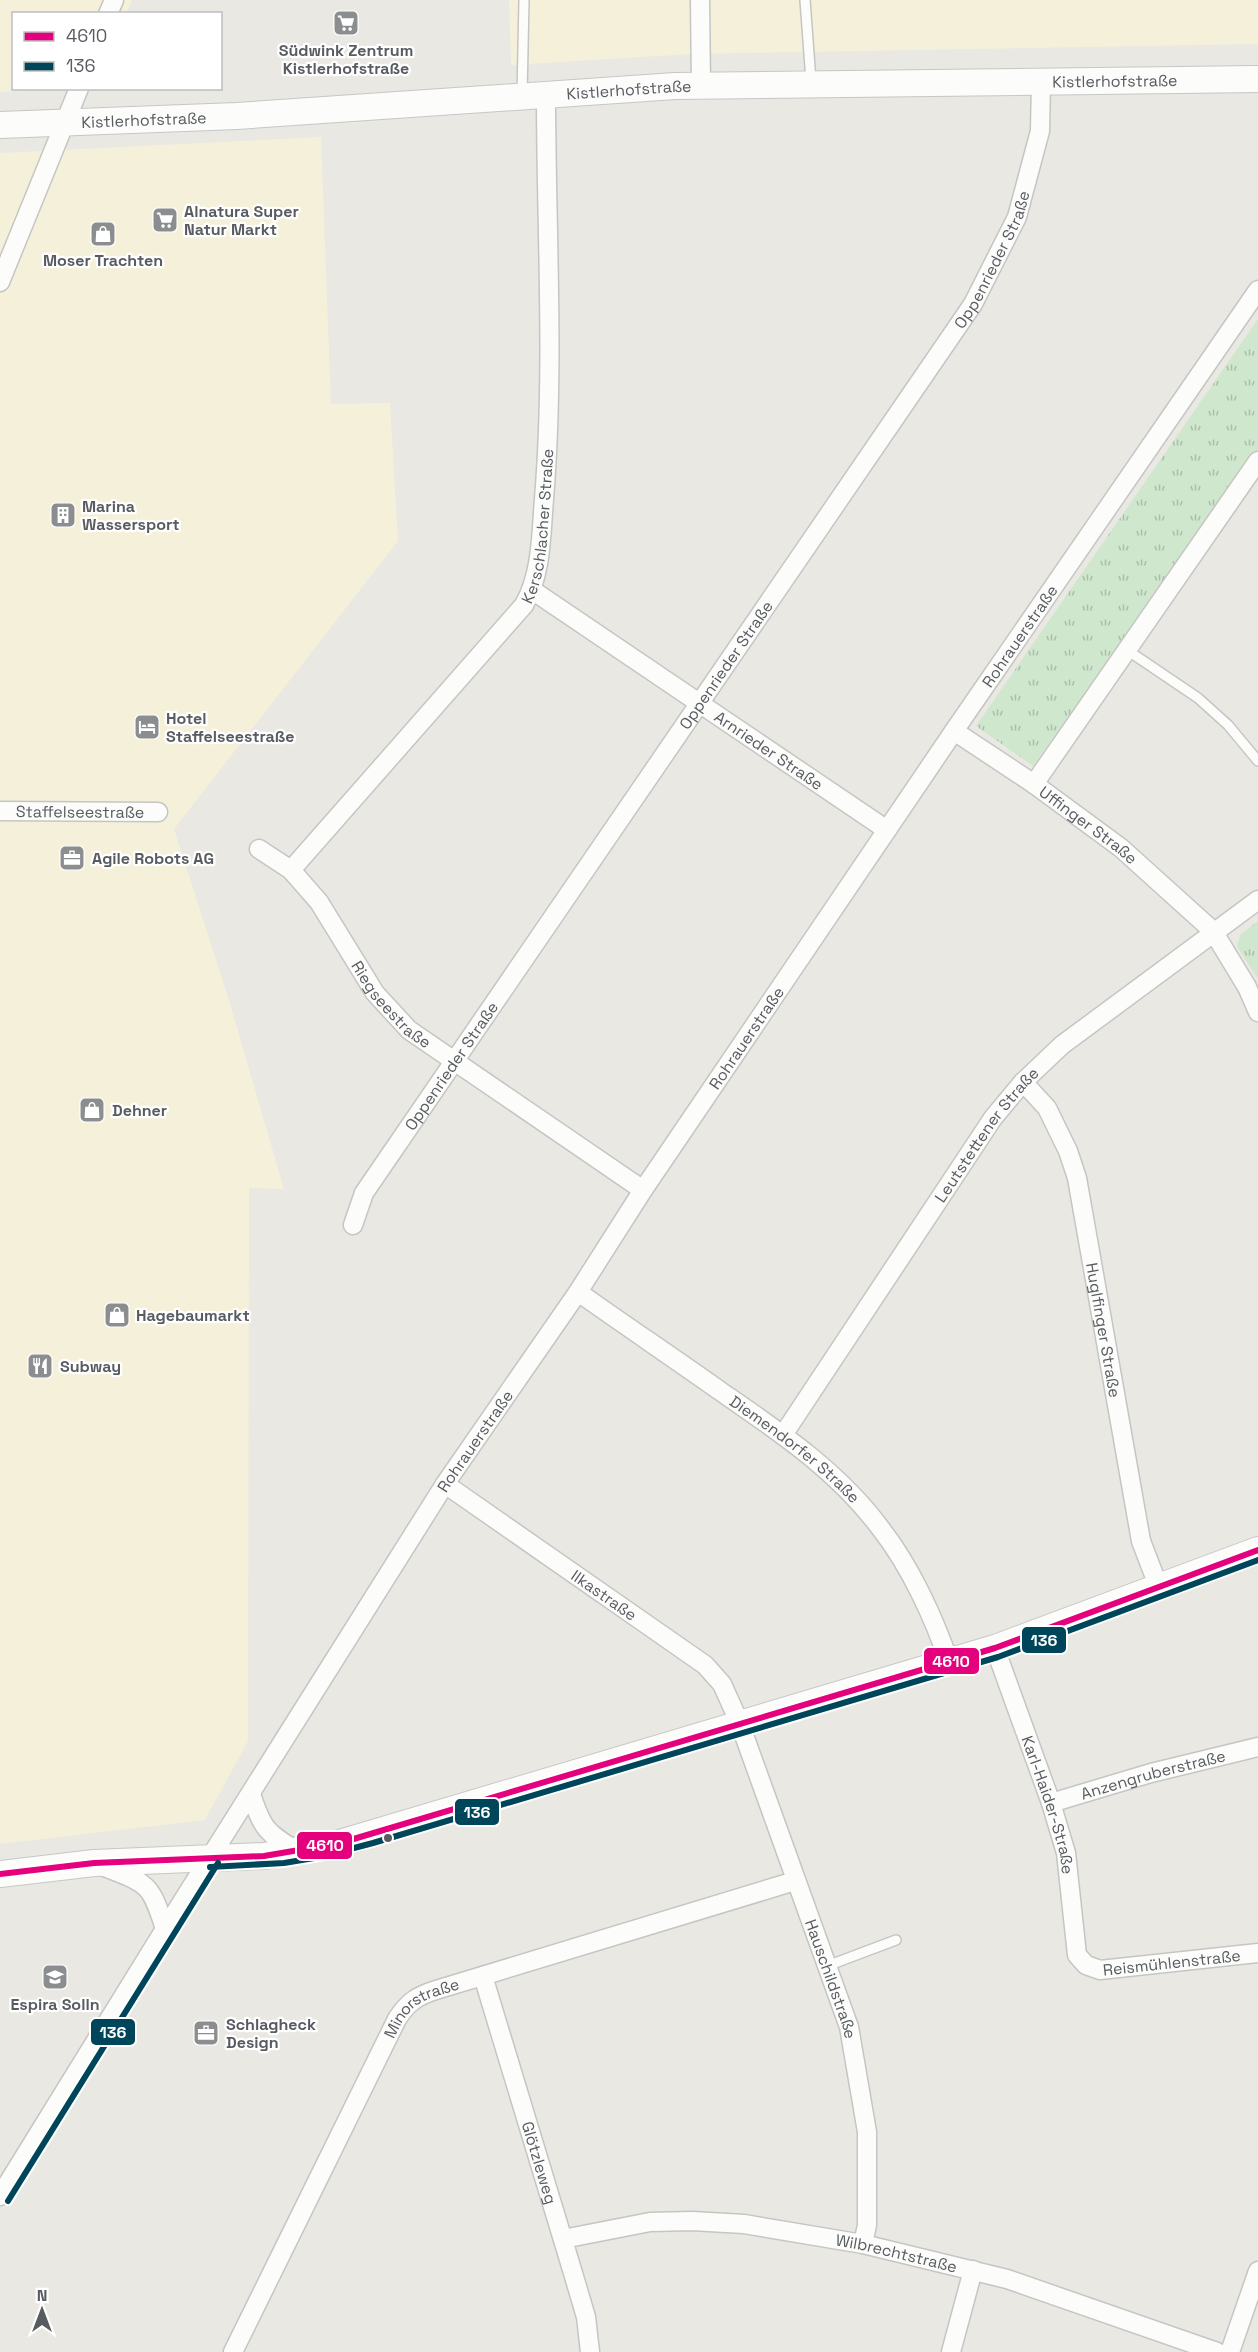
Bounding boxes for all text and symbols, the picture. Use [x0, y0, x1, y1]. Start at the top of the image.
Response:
supermarket icon: Südwink Zentrum Kistlerhofstraße [331, 8, 361, 38]
legend [12, 12, 222, 90]
text: 4610 [66, 24, 107, 47]
place label: Südwink Zentrum Kistlerhofstraße [279, 40, 413, 79]
text: 136 [66, 54, 95, 77]
street label: Kistlerhofstraße [1052, 69, 1178, 92]
street label: Kistlerhofstraße [566, 75, 692, 104]
street label: Kistlerhofstraße [81, 107, 207, 132]
street label: Oppenrieder Straße [949, 188, 1034, 332]
place label: Alnatura Super Natur Markt [184, 201, 299, 240]
supermarket icon: Alnatura Super Natur Markt [150, 205, 180, 235]
shop icon: Moser Trachten [88, 219, 118, 249]
place label: Moser Trachten [43, 250, 163, 271]
street label: Kerschlacher Straße [516, 448, 558, 607]
place label: Marina Wassersport [82, 496, 180, 535]
building icon: Marina Wassersport [48, 500, 78, 530]
street label: Rohrauerstraße [977, 581, 1062, 691]
street label: Oppenrieder Straße [674, 596, 777, 733]
street label: Arnrieder Straße [710, 706, 827, 794]
place label: Hotel Staffelseestraße [166, 708, 295, 747]
hotel icon: Hotel Staffelseestraße [132, 712, 162, 742]
street label: Uffinger Straße [1035, 781, 1142, 868]
street label: Staffelseestraße [16, 801, 144, 822]
office icon: Agile Robots AG [57, 843, 87, 873]
place label: Agile Robots AG [92, 848, 214, 869]
street label: Riegseestraße [347, 957, 435, 1053]
street label: Rohrauerstraße [704, 982, 788, 1093]
street label: Oppenrieder Straße [400, 997, 503, 1134]
street label: Leutstettener Straße [930, 1062, 1043, 1206]
shop icon: Dehner [77, 1095, 107, 1125]
place label: Dehner [112, 1100, 167, 1121]
street label: Huglfinger Straße [1082, 1261, 1126, 1399]
shop icon: Hagebaumarkt [102, 1300, 132, 1330]
place label: Hagebaumarkt [136, 1305, 250, 1326]
restaurant icon: Subway [25, 1351, 55, 1381]
place label: Subway [60, 1356, 121, 1377]
street label: Rohrauerstraße [432, 1386, 518, 1496]
street label: Diemendorfer Straße [726, 1390, 865, 1507]
street label: Ilkastraße [567, 1565, 641, 1625]
line badge: 136 [1021, 1626, 1067, 1654]
text: 136 [1031, 1630, 1058, 1651]
line badge: 4610 [923, 1647, 980, 1675]
text: 4610 [932, 1651, 970, 1672]
street label: Karl-Haider-Straße [1017, 1733, 1079, 1875]
street label: Anzengruberstraße [1078, 1745, 1228, 1804]
line badge: 136 [454, 1798, 500, 1826]
text: 136 [464, 1802, 491, 1823]
line badge: 4610 [296, 1831, 353, 1860]
unlabelled marker [382, 1832, 394, 1844]
text: 4610 [306, 1835, 344, 1856]
street label: Hauschildstraße [801, 1916, 861, 2040]
street label: Reismühlenstraße [1102, 1944, 1242, 1980]
school or university icon: Espira Solln [40, 1962, 70, 1992]
street label: Minorstraße [379, 1973, 462, 2042]
place label: Espira Solln [10, 1994, 100, 2015]
place label: Schlagheck Design [226, 2014, 316, 2053]
line badge: 136 [90, 2018, 136, 2046]
office icon: Schlagheck Design [191, 2018, 221, 2048]
text: 136 [100, 2022, 127, 2043]
street label: Glötzleweg [517, 2119, 562, 2207]
street label: Wilbrechtstraße [834, 2229, 959, 2277]
north arrow [12, 2280, 72, 2340]
text: N [37, 2285, 47, 2306]

